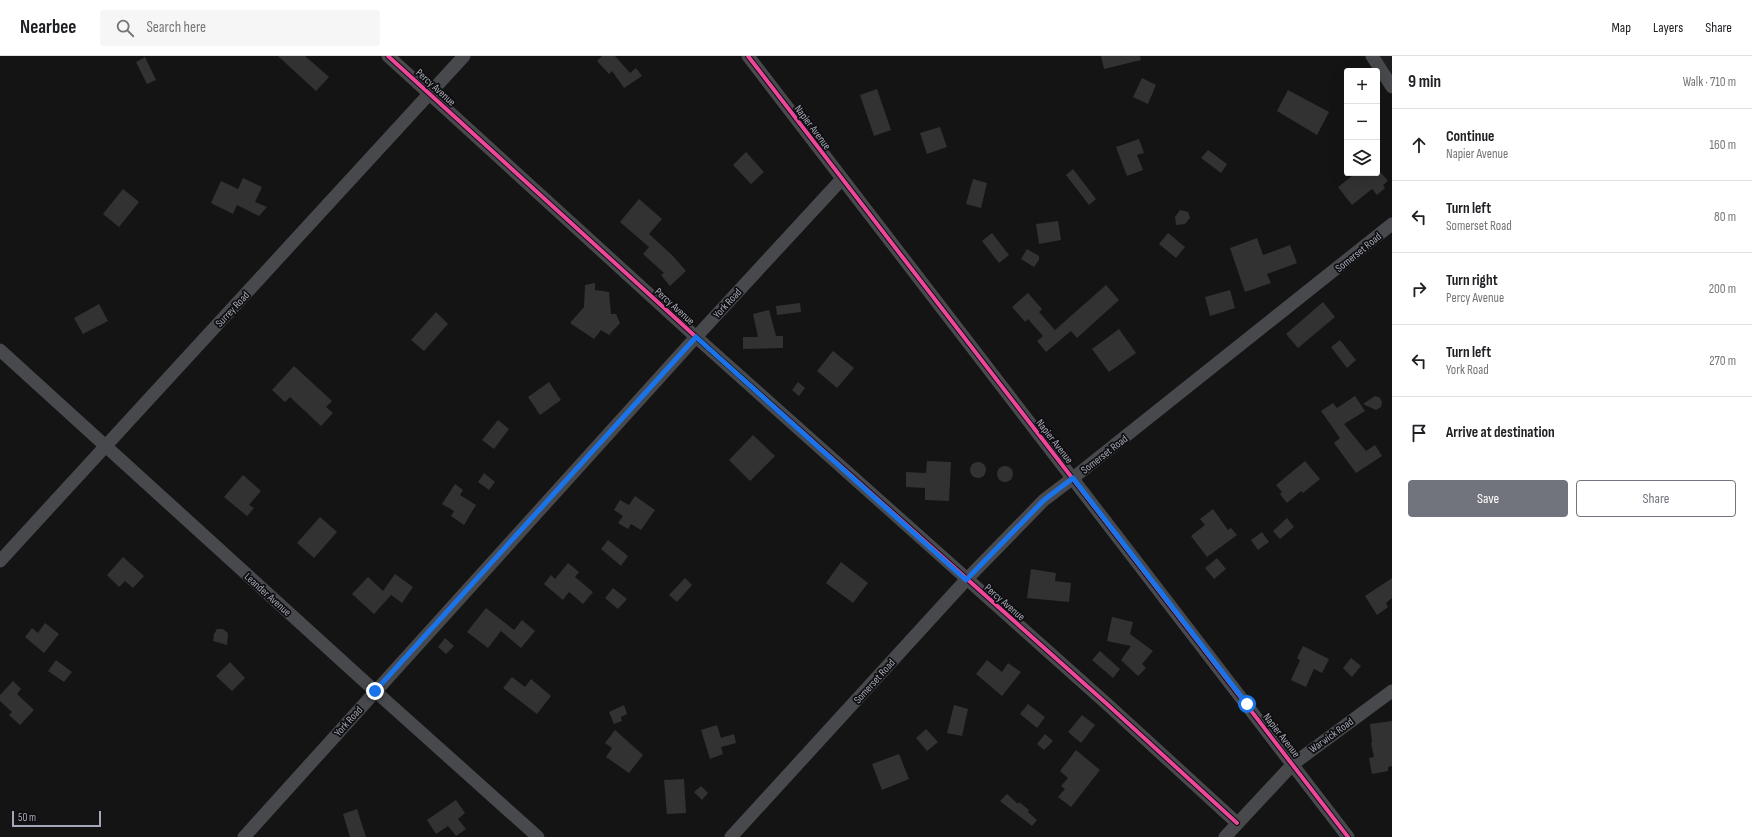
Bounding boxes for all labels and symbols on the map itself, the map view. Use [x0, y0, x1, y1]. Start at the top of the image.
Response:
street label: Percy Avenue [413, 66, 458, 109]
street label: Napier Avenue [792, 102, 834, 152]
street label: Somerset Road [1333, 230, 1384, 275]
street label: Percy Avenue [652, 285, 697, 328]
street label: York Road [710, 285, 745, 321]
street label: Surrey Road [213, 288, 252, 330]
street label: Napier Avenue [1033, 417, 1076, 466]
street label: Somerset Road [1078, 432, 1131, 477]
street label: Leander Avenue [242, 570, 294, 619]
street label: Percy Avenue [982, 581, 1028, 623]
street label: Somerset Road [851, 656, 898, 706]
route end [366, 682, 384, 700]
route start [1238, 695, 1256, 713]
street label: York Road [331, 703, 366, 739]
street label: Napier Avenue [1260, 711, 1303, 760]
street label: Warwick Road [1307, 715, 1356, 756]
scale bar [12, 809, 101, 828]

